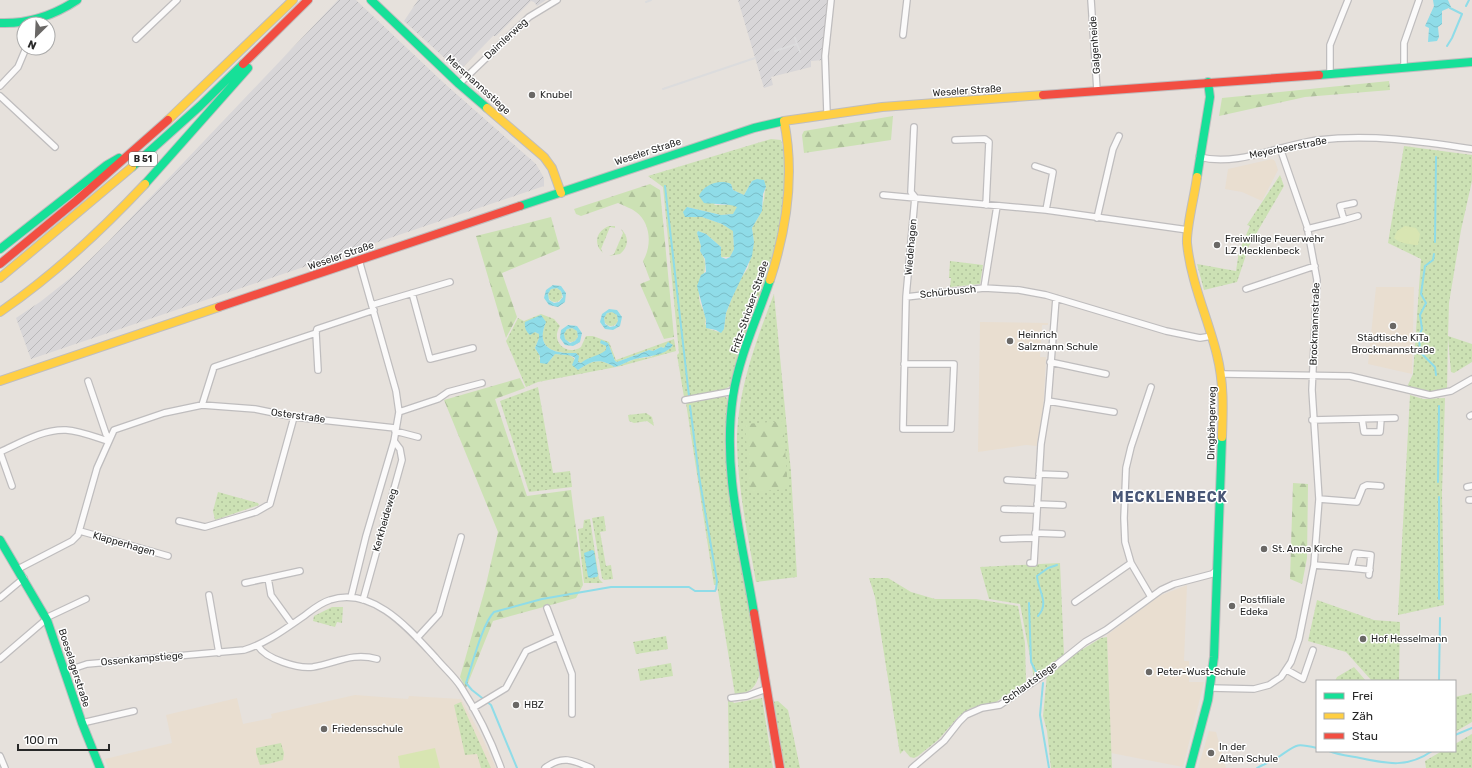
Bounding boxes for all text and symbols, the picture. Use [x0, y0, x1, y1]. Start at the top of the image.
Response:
street label: Galgenheide [1087, 15, 1103, 74]
north arrow [16, 16, 56, 56]
street label: Daimlerweg [482, 16, 530, 62]
text: N [26, 37, 38, 52]
street label: Mersmannsstiege [443, 53, 513, 117]
street label: Weseler Straße [932, 83, 1002, 99]
place label: Knubel [540, 89, 572, 101]
marker: Knubel [527, 90, 537, 100]
street label: Meyerbeerstraße [1248, 135, 1328, 161]
street label: Weseler Straße [613, 136, 683, 168]
road number: B 51 [129, 152, 157, 166]
street label: Wiedehagen [903, 218, 919, 276]
place label: Freiwillige Feuerwehr LZ Mecklenbeck [1225, 233, 1324, 257]
street label: Weseler Straße [306, 239, 376, 273]
marker: Freiwillige Feuerwehr LZ Mecklenbeck [1212, 240, 1222, 250]
street label: Fritz-Stricker-Straße [729, 259, 772, 355]
street label: Brockmannstraße [1308, 282, 1322, 366]
street label: Schürbusch [919, 283, 977, 301]
marker: Städtische KiTa Brockmannstraße [1388, 321, 1398, 331]
place label: Heinrich Salzmann Schule [1018, 329, 1099, 353]
place label: Städtische KiTa Brockmannstraße [1351, 332, 1435, 356]
marker: Heinrich Salzmann Schule [1005, 336, 1015, 346]
street label: Dingbängerweg [1205, 386, 1219, 460]
street label: Osterstraße [270, 406, 326, 426]
street label: Kerkheideweg [370, 487, 400, 553]
district label: MECKLENBECK [1112, 489, 1228, 506]
street label: Klapperhagen [91, 529, 157, 559]
place label: St. Anna Kirche [1272, 543, 1343, 555]
marker: St. Anna Kirche [1259, 544, 1269, 554]
place label: Postfiliale Edeka [1240, 594, 1285, 618]
marker: Postfiliale Edeka [1227, 601, 1237, 611]
street label: Boeselagerstraße [56, 627, 92, 709]
place label: Hof Hesselmann [1371, 633, 1447, 645]
marker: Hof Hesselmann [1358, 634, 1368, 644]
street label: Ossenkampstiege [100, 649, 184, 669]
street label: Schlautstiege [1000, 659, 1060, 707]
place label: Peter-Wust-Schule [1157, 666, 1246, 678]
marker: Peter-Wust-Schule [1144, 667, 1154, 677]
legend [1316, 680, 1456, 752]
text: Frei [1352, 689, 1373, 703]
place label: HBZ [524, 699, 544, 711]
marker: HBZ [511, 700, 521, 710]
text: Zäh [1352, 709, 1373, 723]
place label: Friedensschule [332, 723, 403, 735]
marker: Friedensschule [319, 724, 329, 734]
scale bar [18, 726, 109, 752]
text: Stau [1352, 729, 1378, 743]
text: 100 m [24, 733, 58, 747]
place label: In der Alten Schule [1219, 741, 1278, 765]
marker: In der Alten Schule [1206, 748, 1216, 758]

